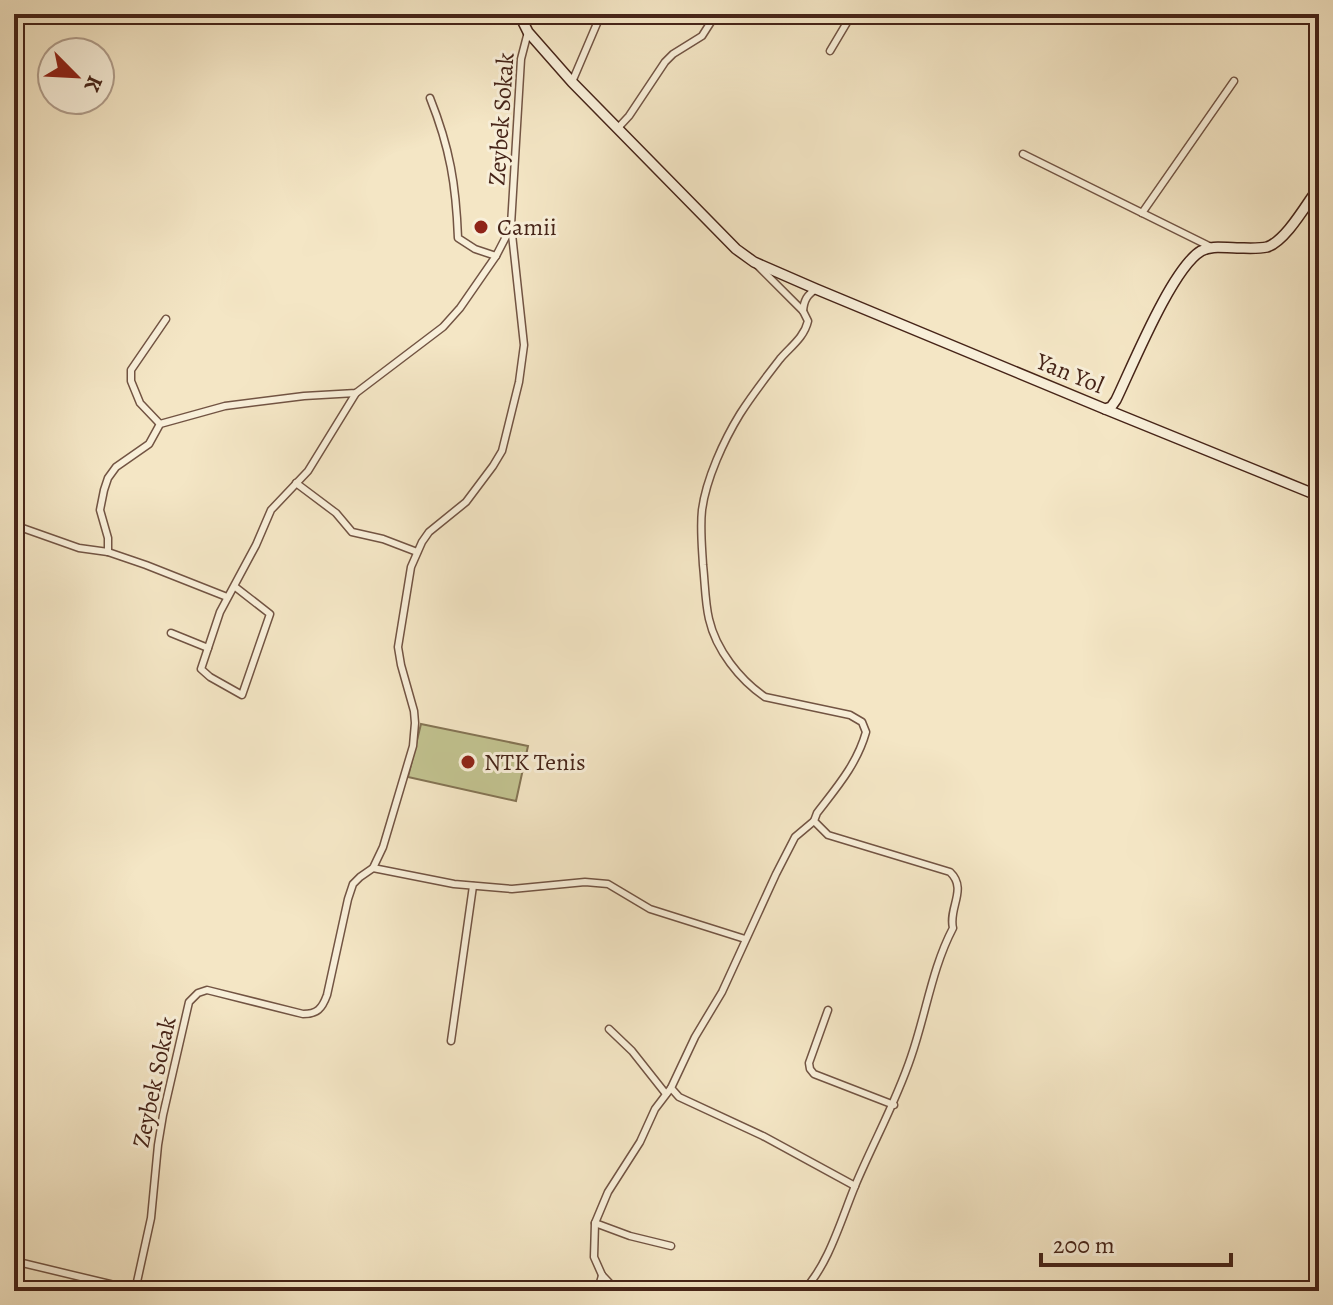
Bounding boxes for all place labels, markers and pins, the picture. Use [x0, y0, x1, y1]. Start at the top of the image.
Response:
place label: Camii [497, 211, 557, 243]
marker: Camii [472, 218, 490, 236]
place label: NTK Tenis [484, 746, 586, 778]
marker: NTK Tenis [459, 753, 477, 771]

